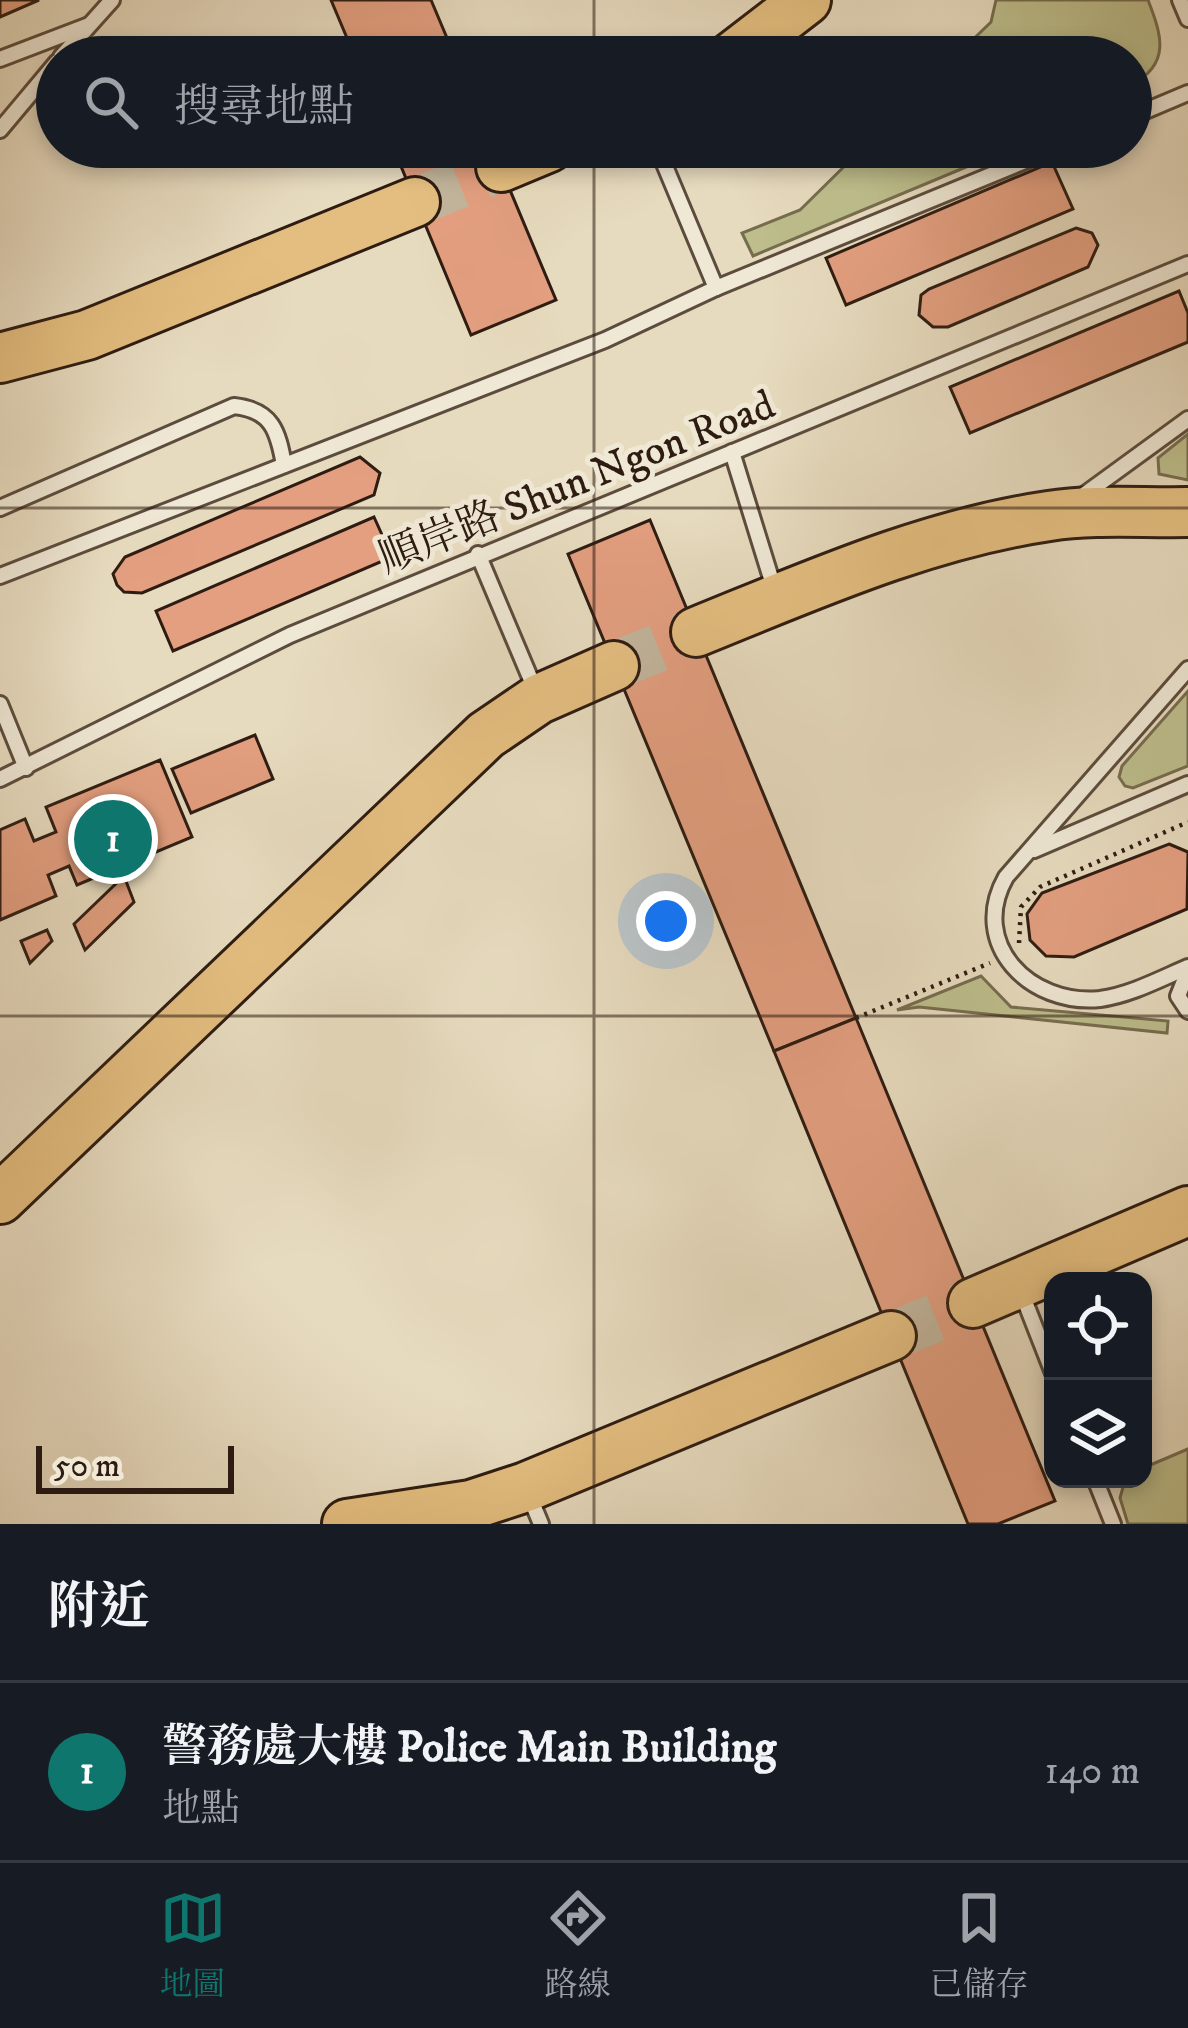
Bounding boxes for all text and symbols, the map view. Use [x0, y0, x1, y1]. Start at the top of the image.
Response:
search box [36, 36, 1152, 168]
icon: search [78, 69, 144, 135]
text: 搜尋地點 [174, 80, 354, 136]
street label: 順岸路 Shun Ngon Road [372, 380, 783, 586]
pin: 1 [74, 794, 152, 884]
your location [636, 891, 696, 951]
map controls [1044, 1272, 1152, 1488]
button: locate [1044, 1272, 1152, 1380]
button: layers [1044, 1380, 1152, 1488]
scale bar [36, 1440, 234, 1493]
text: 50 m [54, 1446, 120, 1487]
text: 附近 [48, 1576, 150, 1640]
text: 警務處大樓 Police Main Building [162, 1720, 776, 1776]
text: 1 [80, 1747, 94, 1796]
text: 140 m [1045, 1747, 1140, 1796]
text: 地點 [162, 1785, 240, 1834]
tab: 地圖 [160, 1885, 226, 2006]
tab: 路線 [545, 1885, 611, 2006]
tab: 已儲存 [930, 1885, 1029, 2006]

